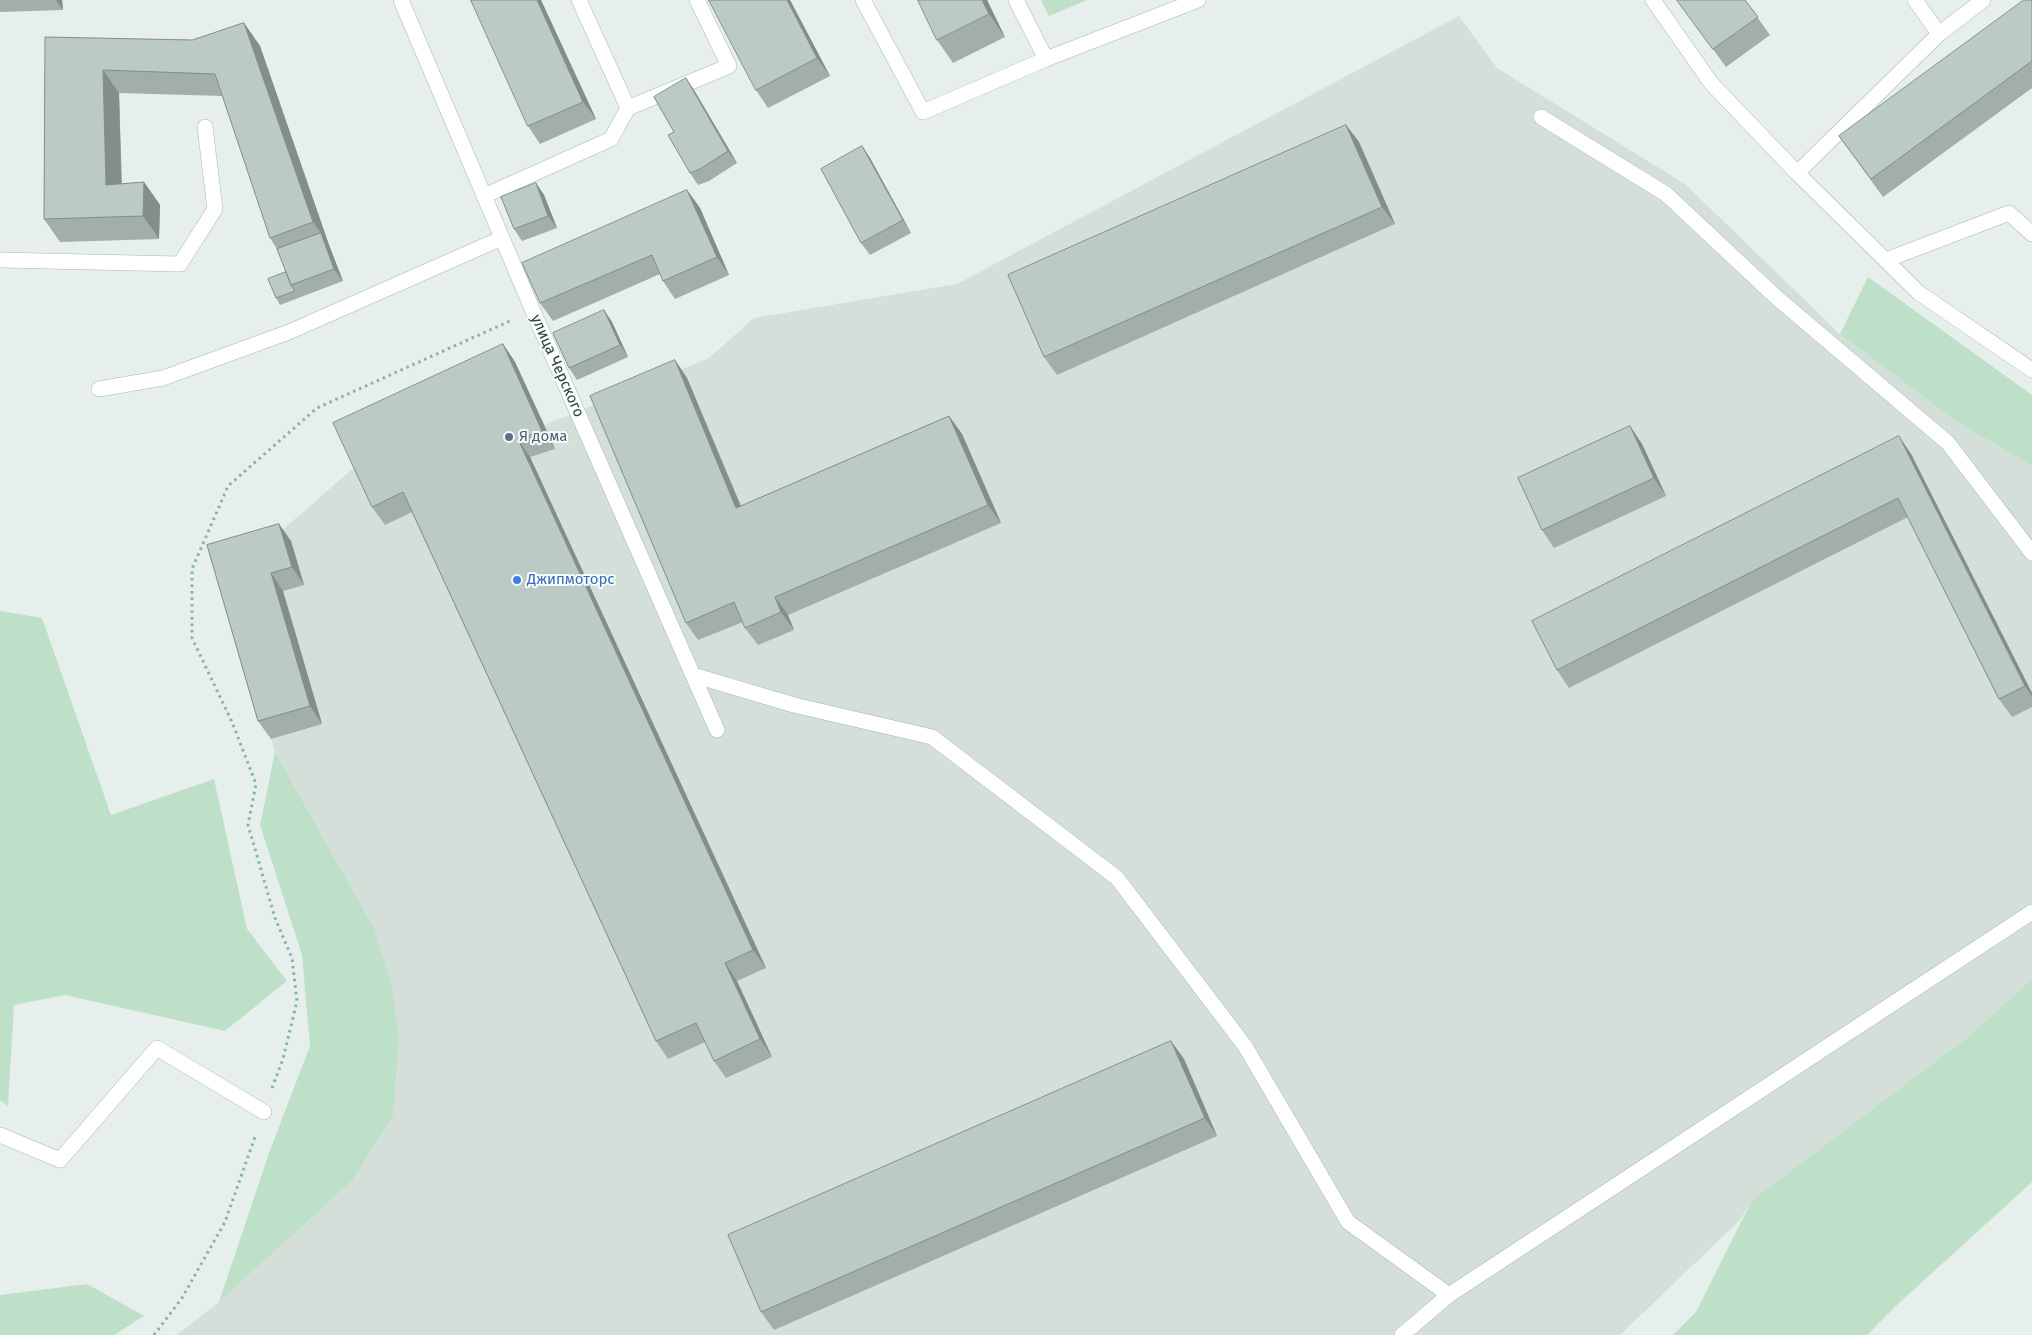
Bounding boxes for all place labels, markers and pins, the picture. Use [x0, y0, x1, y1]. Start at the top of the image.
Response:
place label: Я дома [519, 428, 567, 446]
marker: Я дома [503, 431, 515, 443]
place label: Джипмоторс [527, 571, 614, 589]
marker: Джипмоторс [511, 574, 523, 586]

